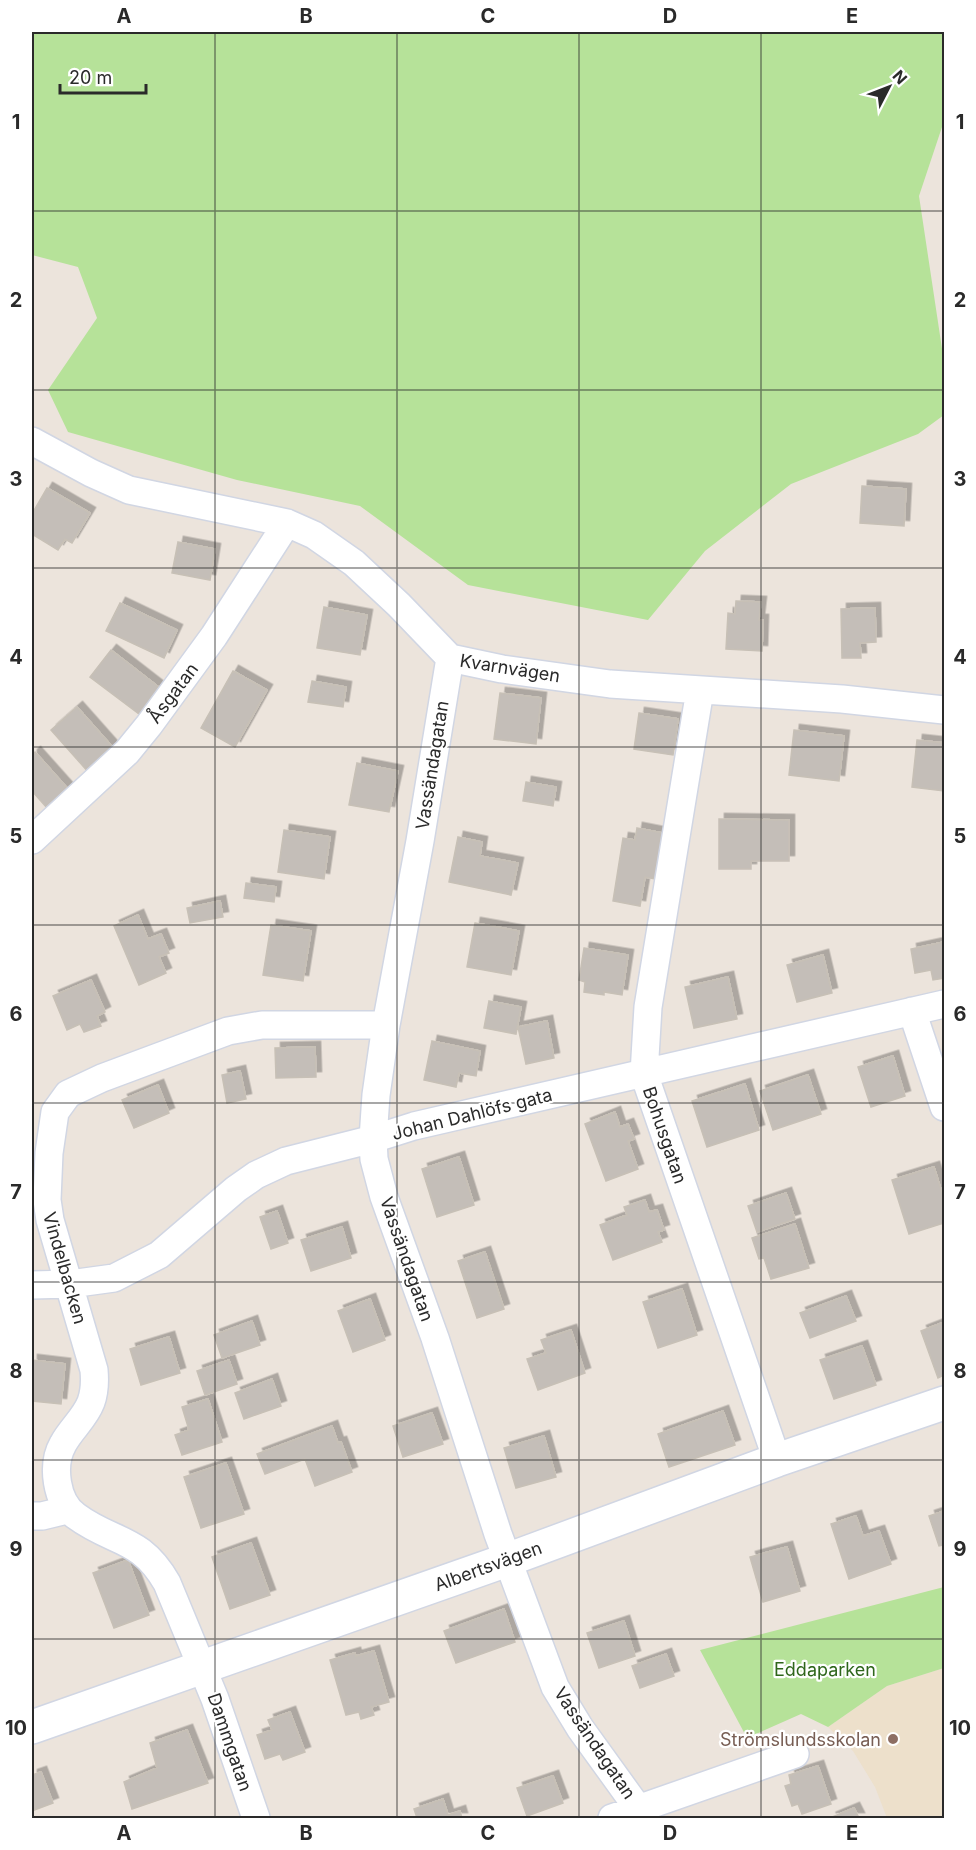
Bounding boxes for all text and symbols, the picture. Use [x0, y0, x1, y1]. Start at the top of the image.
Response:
text: A [117, 4, 132, 28]
text: B [299, 4, 313, 28]
text: C [481, 4, 495, 28]
text: D [663, 4, 677, 28]
text: E [846, 4, 858, 28]
scale bar [60, 57, 146, 95]
north arrow [859, 57, 919, 117]
text: N [889, 66, 912, 88]
text: 20 m [69, 67, 112, 88]
text: 1 [12, 110, 20, 134]
text: 1 [956, 110, 964, 134]
text: 2 [10, 288, 22, 312]
text: 2 [954, 288, 966, 312]
text: 3 [10, 467, 22, 491]
text: 3 [954, 467, 966, 491]
text: 4 [9, 645, 23, 669]
text: 4 [953, 645, 967, 669]
street label: Kvarnvägen [458, 650, 562, 686]
street label: Åsgatan [142, 658, 202, 727]
street label: Vassändagatan [411, 699, 453, 831]
text: 5 [10, 824, 22, 848]
text: 5 [954, 824, 966, 848]
text: 6 [10, 1002, 23, 1026]
text: 6 [954, 1002, 967, 1026]
street label: Johan Dahlöfs gata [390, 1084, 554, 1144]
street label: Bohusgatan [639, 1084, 691, 1186]
text: 7 [10, 1180, 22, 1204]
text: 7 [954, 1180, 966, 1204]
street label: Vassändagatan [376, 1194, 438, 1324]
street label: Vindelbacken [39, 1210, 91, 1326]
text: 8 [9, 1359, 23, 1383]
text: 8 [953, 1359, 967, 1383]
text: 9 [10, 1537, 23, 1561]
street label: Albertsvägen [431, 1537, 545, 1595]
text: 9 [954, 1537, 967, 1561]
park label: Eddaparken [774, 1659, 876, 1680]
street label: Vassändagatan [550, 1683, 640, 1803]
street label: Dammgatan [203, 1690, 257, 1794]
text: 10 [5, 1716, 27, 1740]
text: 10 [949, 1716, 971, 1740]
place label: Strömslundsskolan [720, 1729, 881, 1750]
marker: Strömslundsskolan [886, 1732, 900, 1746]
text: A [117, 1821, 132, 1845]
text: B [299, 1821, 313, 1845]
text: C [481, 1821, 495, 1845]
text: D [663, 1821, 677, 1845]
text: E [846, 1821, 858, 1845]

